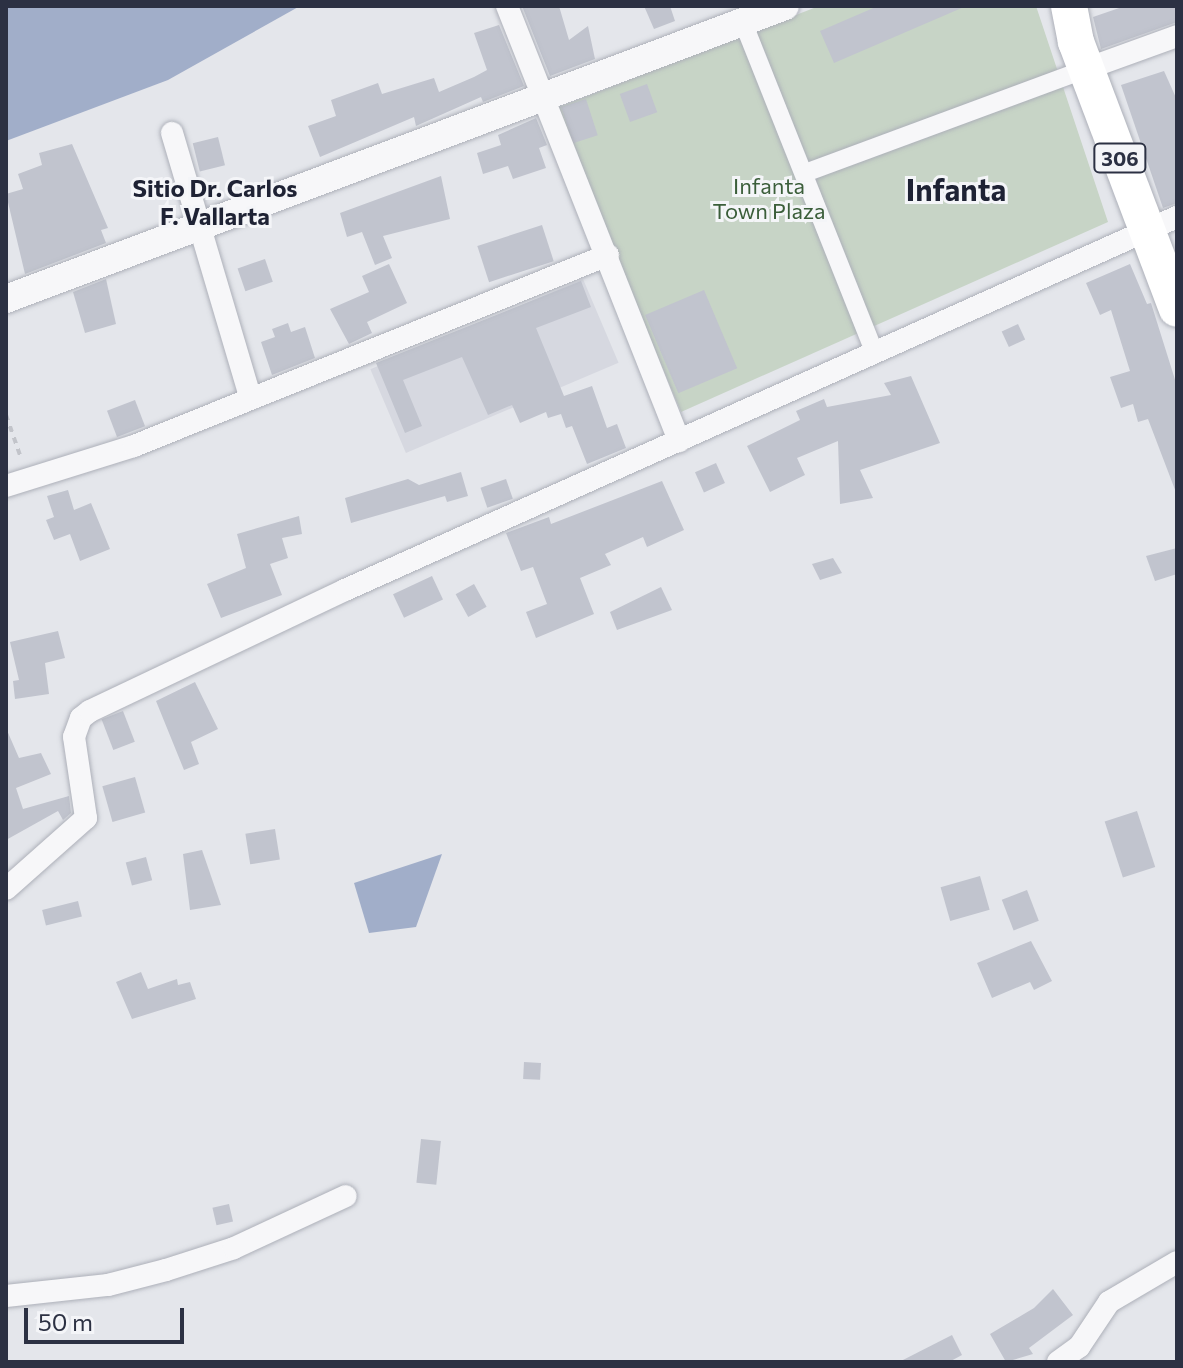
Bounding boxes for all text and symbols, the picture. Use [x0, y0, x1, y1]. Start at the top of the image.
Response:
road number: 306 [1092, 142, 1148, 174]
district label: Infanta [906, 171, 1006, 207]
park label: Infanta Town Plaza [713, 172, 825, 224]
district label: Sitio Dr. Carlos F. Vallarta [133, 174, 297, 230]
scale bar [28, 1292, 188, 1342]
text: 50 m [38, 1307, 93, 1336]

